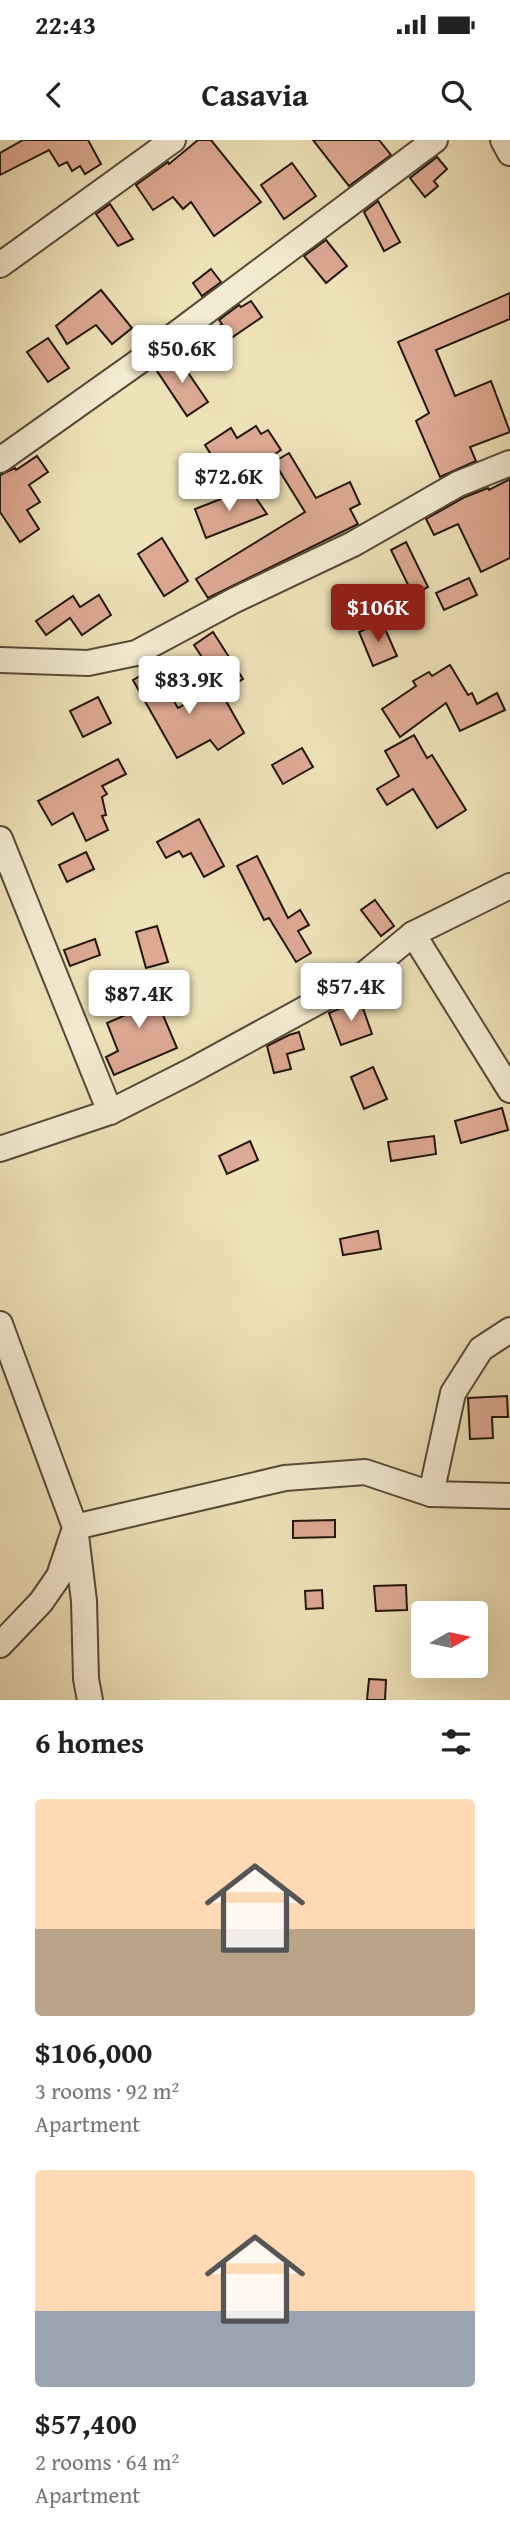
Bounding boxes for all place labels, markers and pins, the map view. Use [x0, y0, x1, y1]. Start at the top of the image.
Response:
pin: $50.6K [125, 326, 239, 385]
pin: $72.6K [172, 454, 286, 513]
pin: $106K [329, 584, 427, 644]
pin: $83.9K [132, 656, 246, 716]
pin: $57.4K [294, 964, 408, 1023]
pin: $87.4K [82, 970, 196, 1030]

